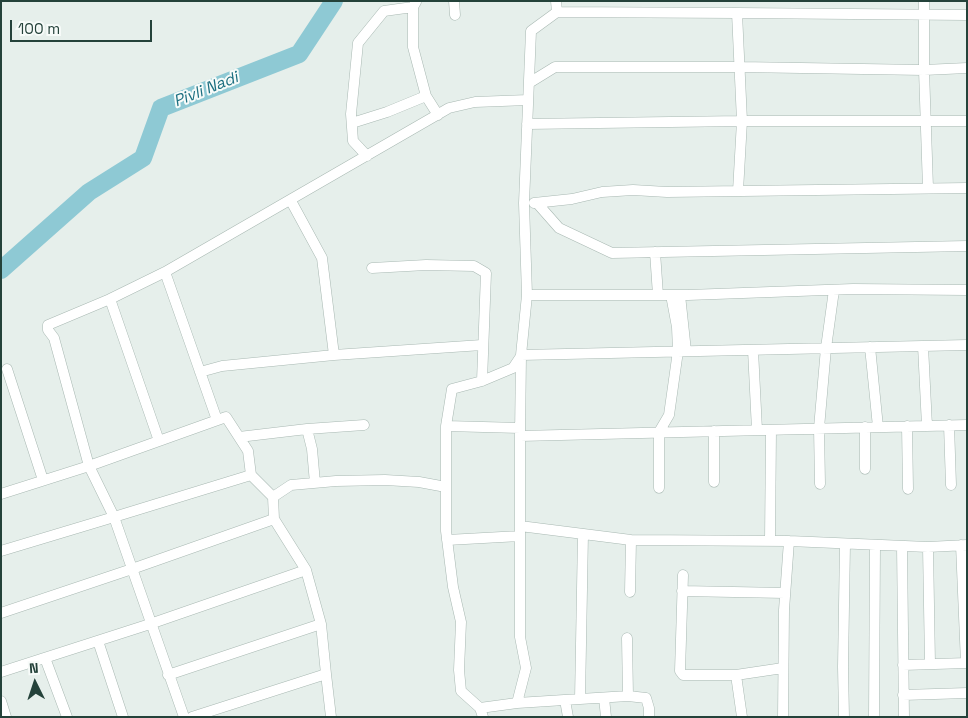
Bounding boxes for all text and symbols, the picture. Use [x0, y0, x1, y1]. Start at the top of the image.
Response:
scale bar [12, 10, 155, 42]
text: 100 m [18, 19, 60, 38]
water label: Pivli Nadi [171, 68, 241, 112]
north arrow [10, 658, 60, 708]
text: N [29, 659, 39, 677]

